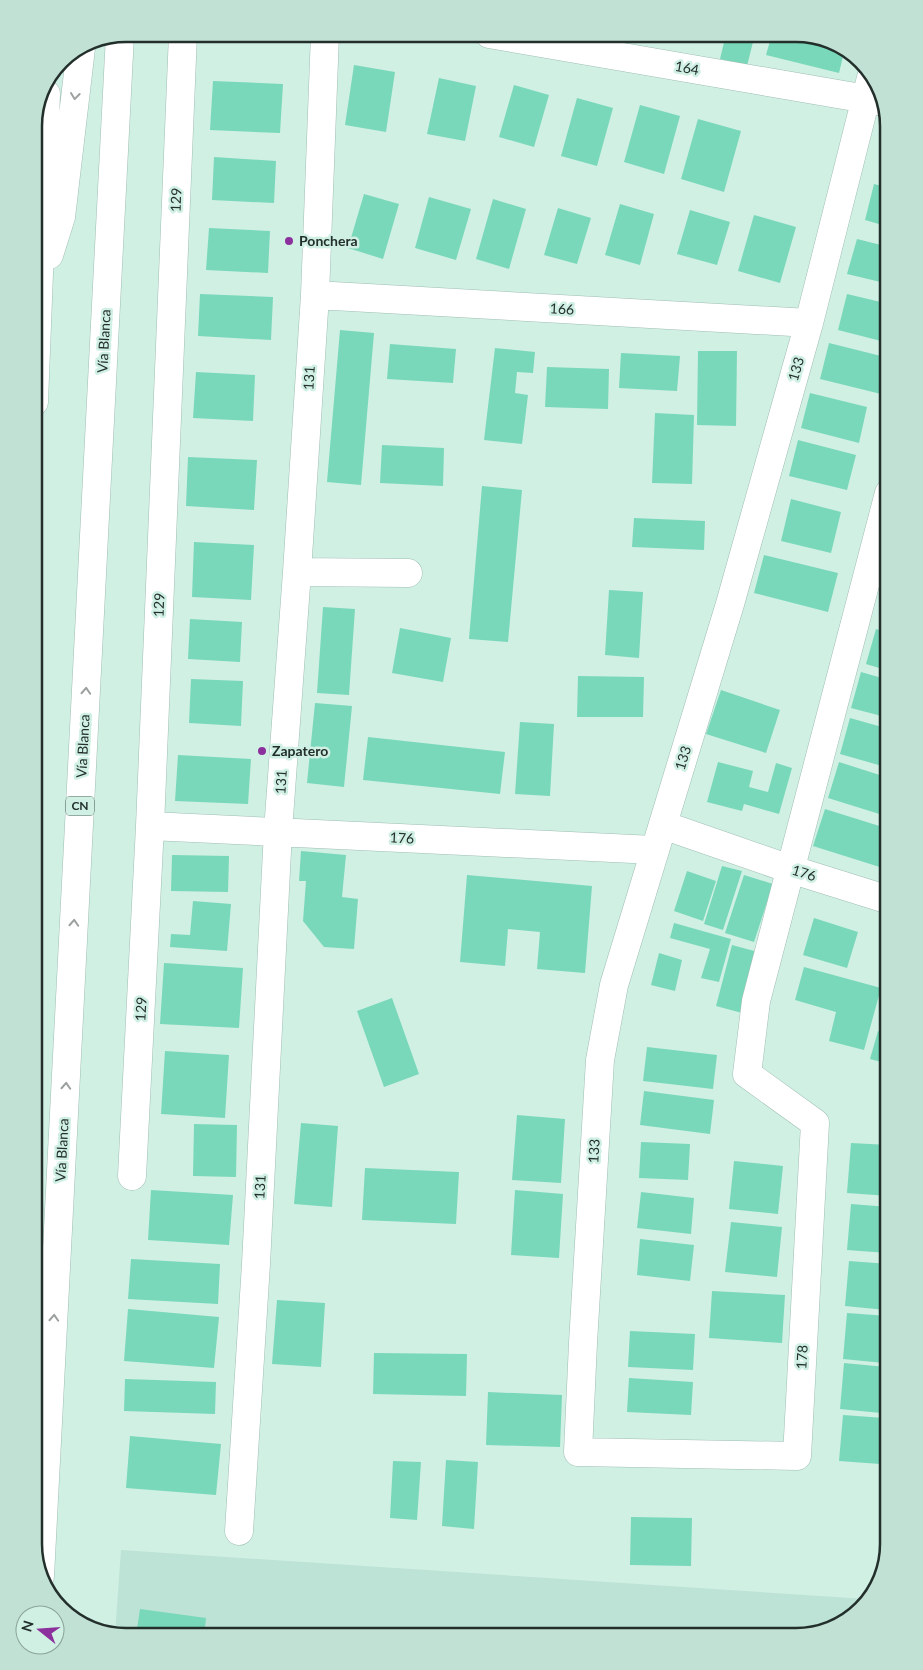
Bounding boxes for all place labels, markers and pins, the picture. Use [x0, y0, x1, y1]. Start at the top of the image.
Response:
place label: Ponchera [299, 232, 358, 249]
marker: Ponchera [283, 235, 295, 247]
place label: Zapatero [272, 742, 328, 759]
marker: Zapatero [256, 745, 268, 757]

